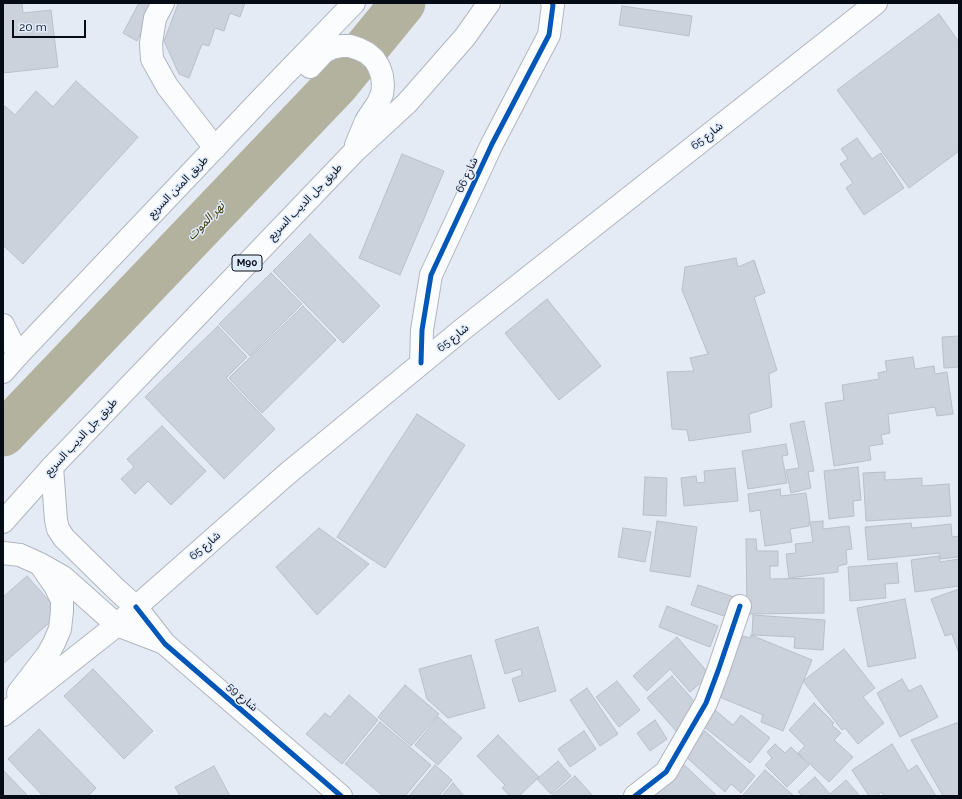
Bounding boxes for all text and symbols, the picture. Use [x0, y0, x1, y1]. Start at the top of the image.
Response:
scale bar [14, 12, 88, 38]
text: 20 m [19, 20, 47, 34]
street label: شارع 65 [688, 119, 726, 153]
street label: طريق المتن السريع [145, 153, 211, 221]
street label: شارع 66 [453, 155, 481, 195]
street label: طريق جل الديب السريع [265, 161, 345, 243]
water label: نهر الموت [184, 199, 228, 243]
road number: M90 [232, 255, 262, 271]
street label: شارع 65 [435, 321, 471, 355]
street label: طريق جل الديب السريع [42, 395, 120, 479]
street label: شارع 65 [187, 529, 223, 563]
street label: شارع 59 [224, 680, 260, 714]

